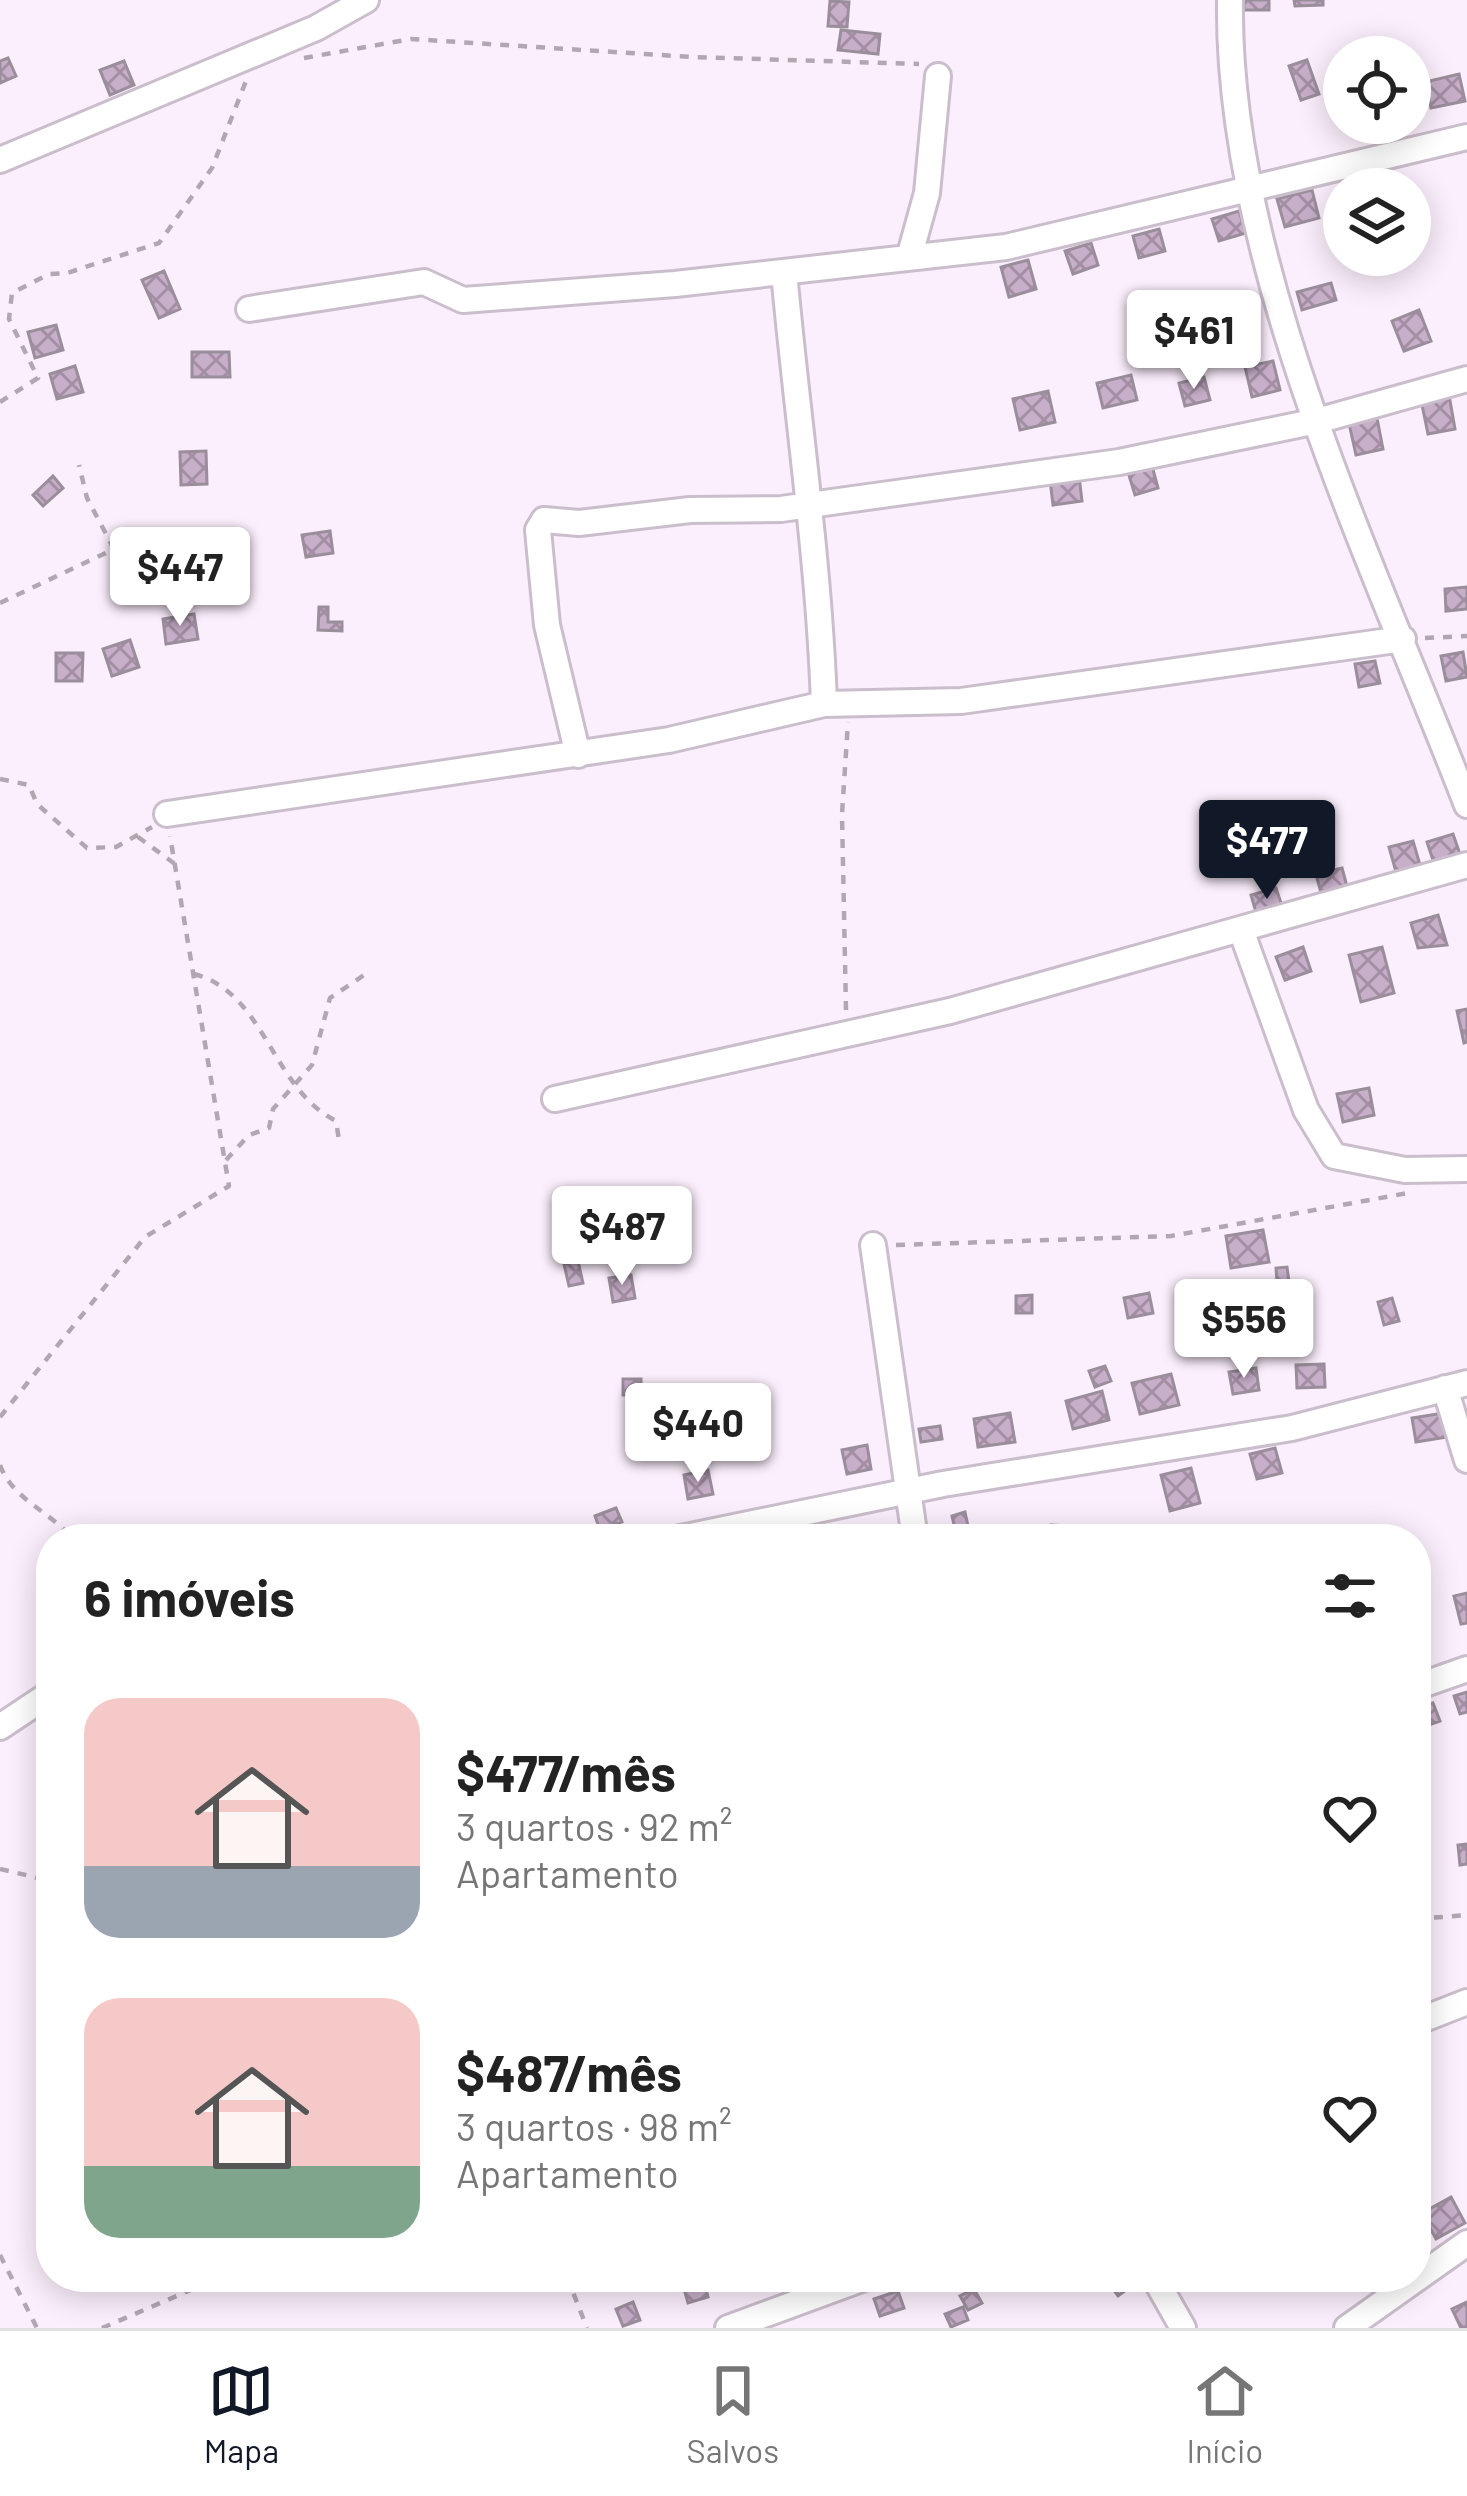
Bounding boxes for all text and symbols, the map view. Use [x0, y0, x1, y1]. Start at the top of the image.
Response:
map controls [1323, 36, 1431, 276]
button: locate [1323, 36, 1431, 144]
button: layers [1323, 168, 1431, 276]
pin: $461 [1123, 290, 1265, 392]
text: $461 [1154, 305, 1234, 352]
pin: $447 [109, 527, 251, 629]
text: $447 [137, 542, 223, 589]
pin: $477 [1196, 800, 1338, 902]
text: $477 [1226, 815, 1308, 862]
pin: $487 [551, 1186, 693, 1288]
text: $487 [579, 1201, 665, 1248]
pin: $556 [1173, 1279, 1315, 1381]
text: $556 [1201, 1294, 1287, 1341]
pin: $440 [627, 1383, 769, 1485]
text: $440 [652, 1398, 744, 1445]
icon: filters [1317, 1563, 1383, 1629]
text: 6 imóveis [84, 1566, 295, 1627]
text: $477/mês [456, 1741, 676, 1802]
icon: home [180, 1746, 324, 1890]
icon: heart [1317, 1785, 1383, 1851]
text: 3 quartos · 92 m² [456, 1802, 732, 1849]
text: Apartamento [456, 1849, 679, 1896]
text: $487/mês [456, 2041, 682, 2102]
icon: home [180, 2046, 324, 2190]
icon: heart [1317, 2085, 1383, 2151]
text: 3 quartos · 98 m² [456, 2102, 732, 2149]
text: Apartamento [456, 2149, 679, 2196]
tab: Mapa [204, 2358, 279, 2470]
tab: Salvos [686, 2358, 779, 2470]
tab: Início [1186, 2358, 1263, 2470]

